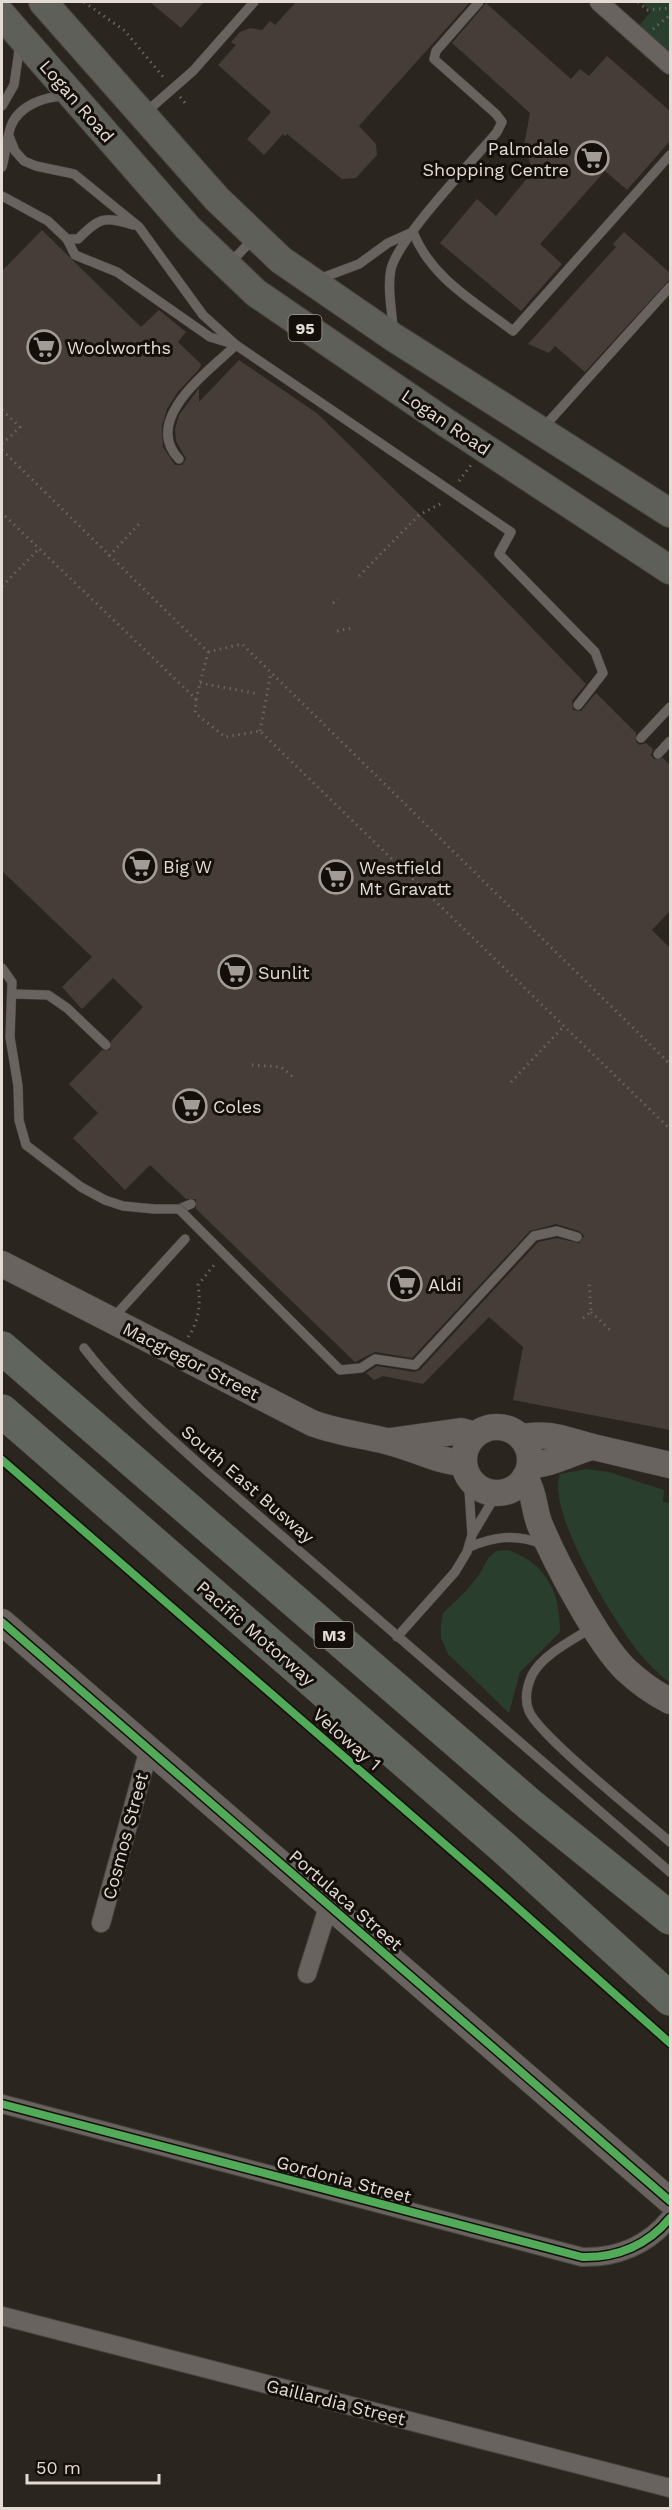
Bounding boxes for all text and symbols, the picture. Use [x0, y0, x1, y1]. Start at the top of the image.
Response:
street label: Logan Road [36, 56, 118, 146]
place label: Palmdale Shopping Centre [423, 138, 569, 180]
supermarket icon: Palmdale Shopping Centre [574, 140, 610, 176]
road number: 95 [288, 315, 322, 341]
supermarket icon: Woolworths [26, 329, 62, 365]
place label: Woolworths [67, 337, 171, 358]
street label: Logan Road [398, 385, 494, 459]
supermarket icon: Big W [122, 848, 158, 884]
place label: Big W [163, 856, 212, 877]
place label: Westfield Mt Gravatt [359, 857, 451, 899]
supermarket icon: Westfield Mt Gravatt [318, 859, 354, 895]
supermarket icon: Sunlit [217, 954, 253, 990]
place label: Sunlit [258, 962, 310, 983]
supermarket icon: Coles [172, 1088, 208, 1124]
place label: Coles [213, 1096, 262, 1117]
supermarket icon: Aldi [387, 1266, 423, 1302]
place label: Aldi [428, 1274, 461, 1295]
street label: Macgregor Street [119, 1318, 263, 1405]
street label: South East Busway [177, 1421, 319, 1548]
street label: Pacific Motorway [193, 1576, 320, 1690]
road number: M3 [314, 1622, 354, 1648]
street label: Veloway 1 [309, 1704, 385, 1774]
street label: Cosmos Street [98, 1770, 152, 1902]
street label: Portulaca Street [285, 1845, 407, 1955]
street label: Gordonia Street [274, 2151, 414, 2207]
street label: Gaillardia Street [264, 2375, 408, 2430]
scale bar [27, 2447, 159, 2485]
text: 50 m [36, 2457, 81, 2478]

